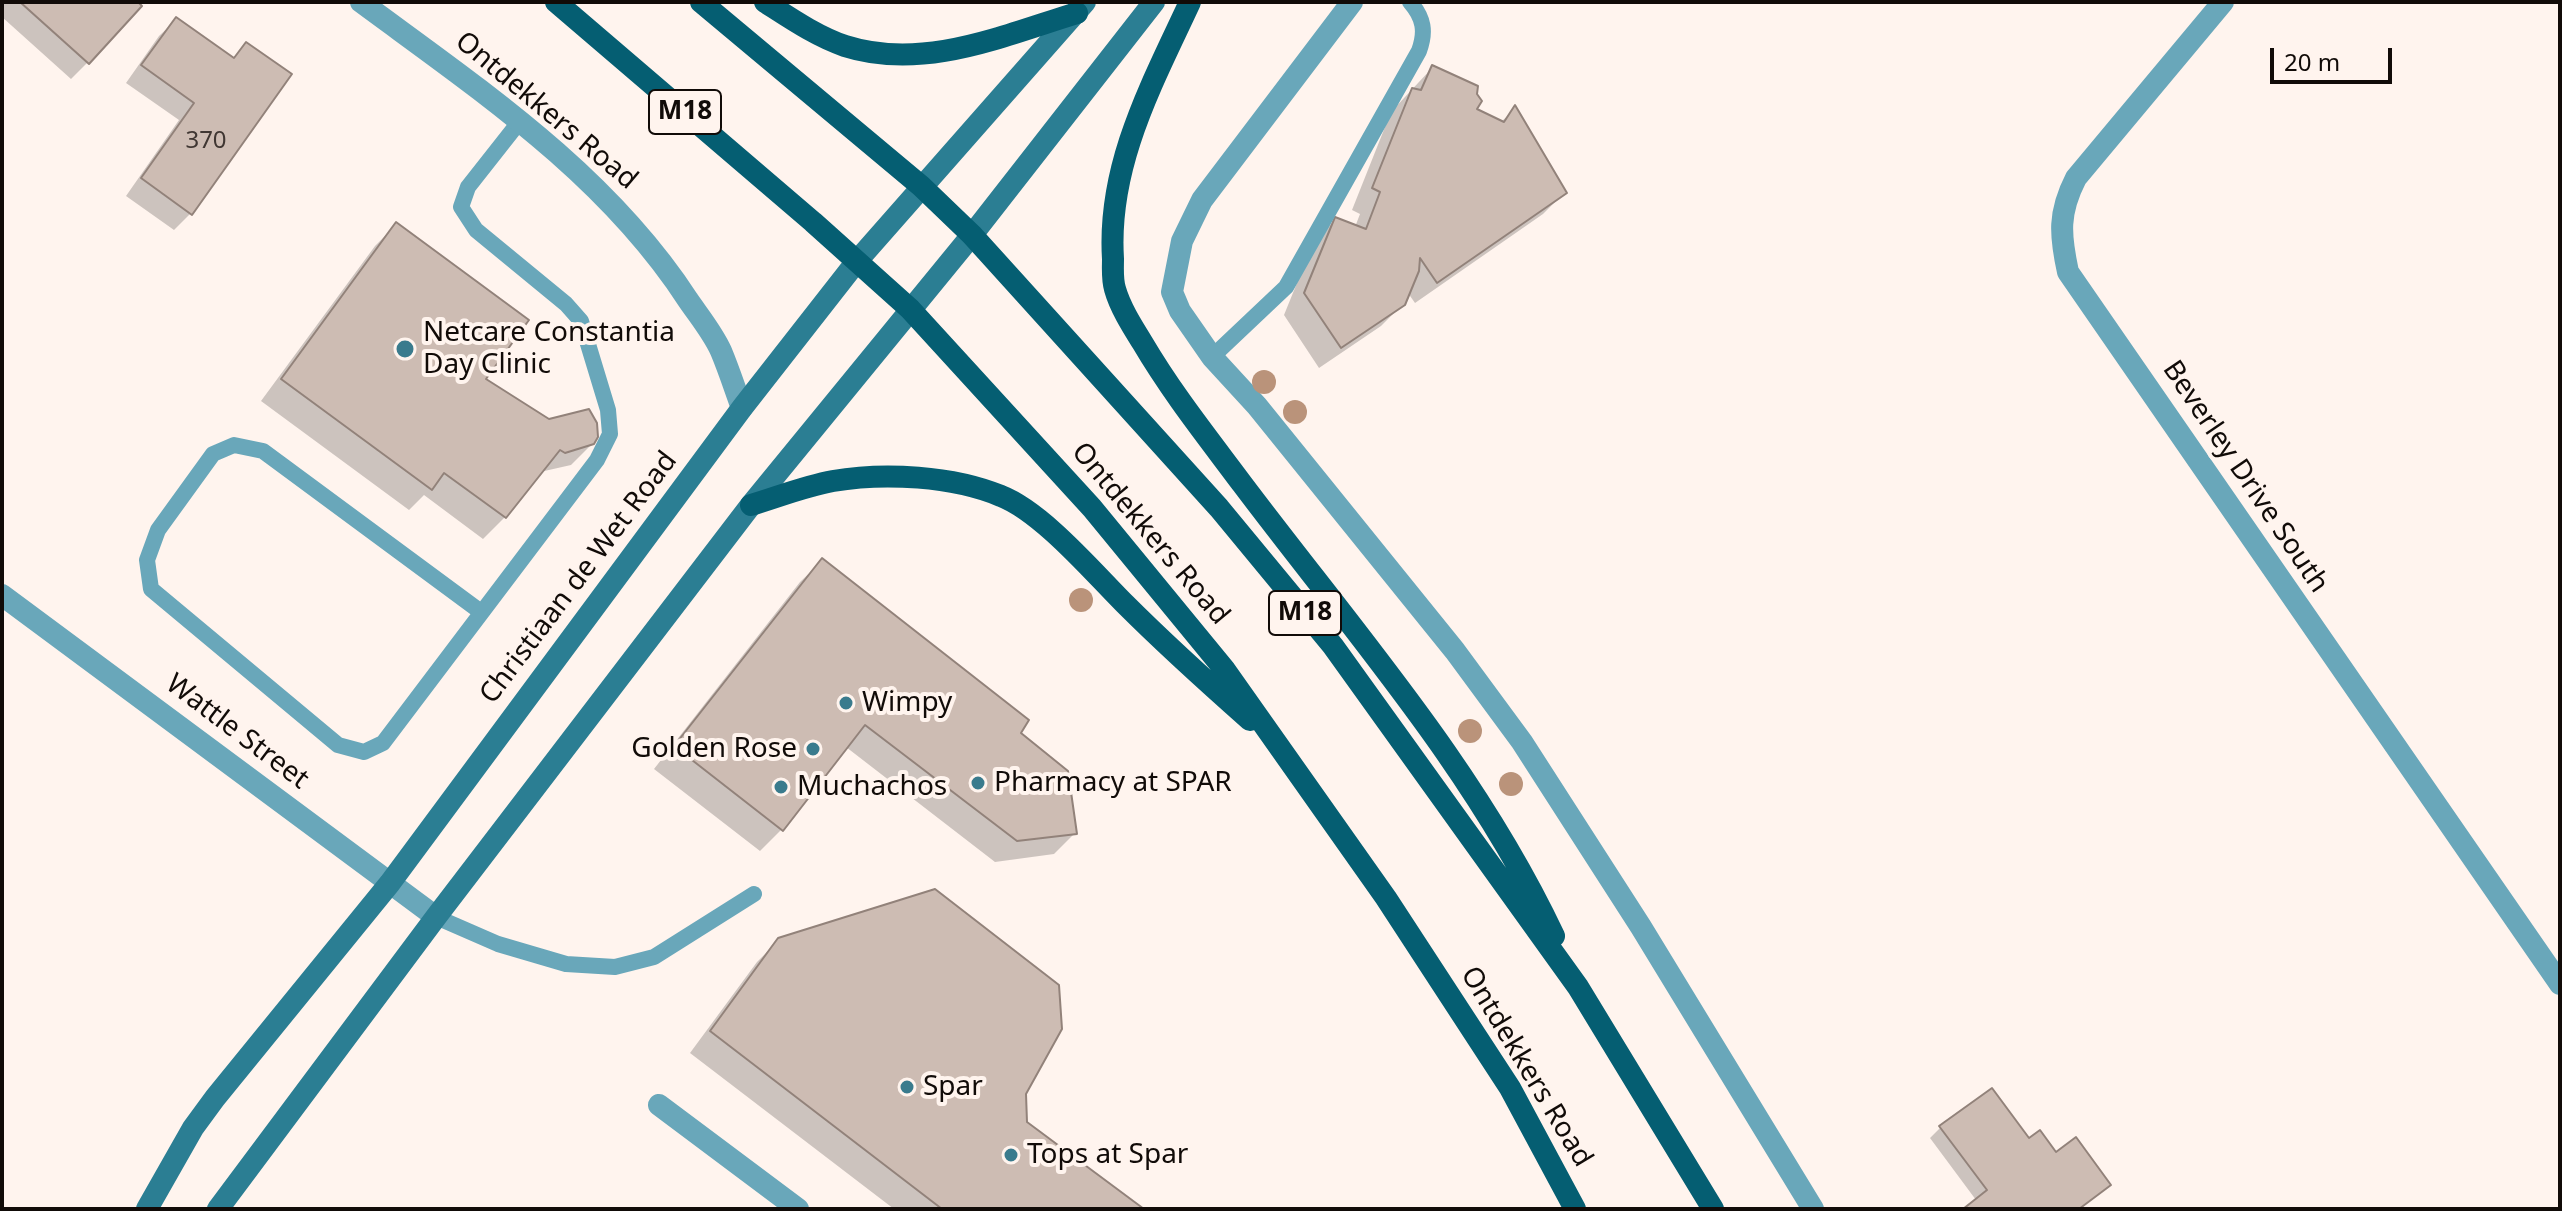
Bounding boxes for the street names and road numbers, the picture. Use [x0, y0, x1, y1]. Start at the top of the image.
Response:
street label: Ontdekkers Road [448, 25, 644, 197]
road number: M18 [649, 90, 721, 134]
street label: Beverley Drive South [2155, 355, 2335, 599]
street label: Ontdekkers Road [1064, 436, 1236, 632]
street label: Christiaan de Wet Road [473, 445, 685, 711]
road number: M18 [1269, 591, 1341, 635]
street label: Wattle Street [159, 667, 315, 797]
street label: Ontdekkers Road [1453, 961, 1599, 1173]

